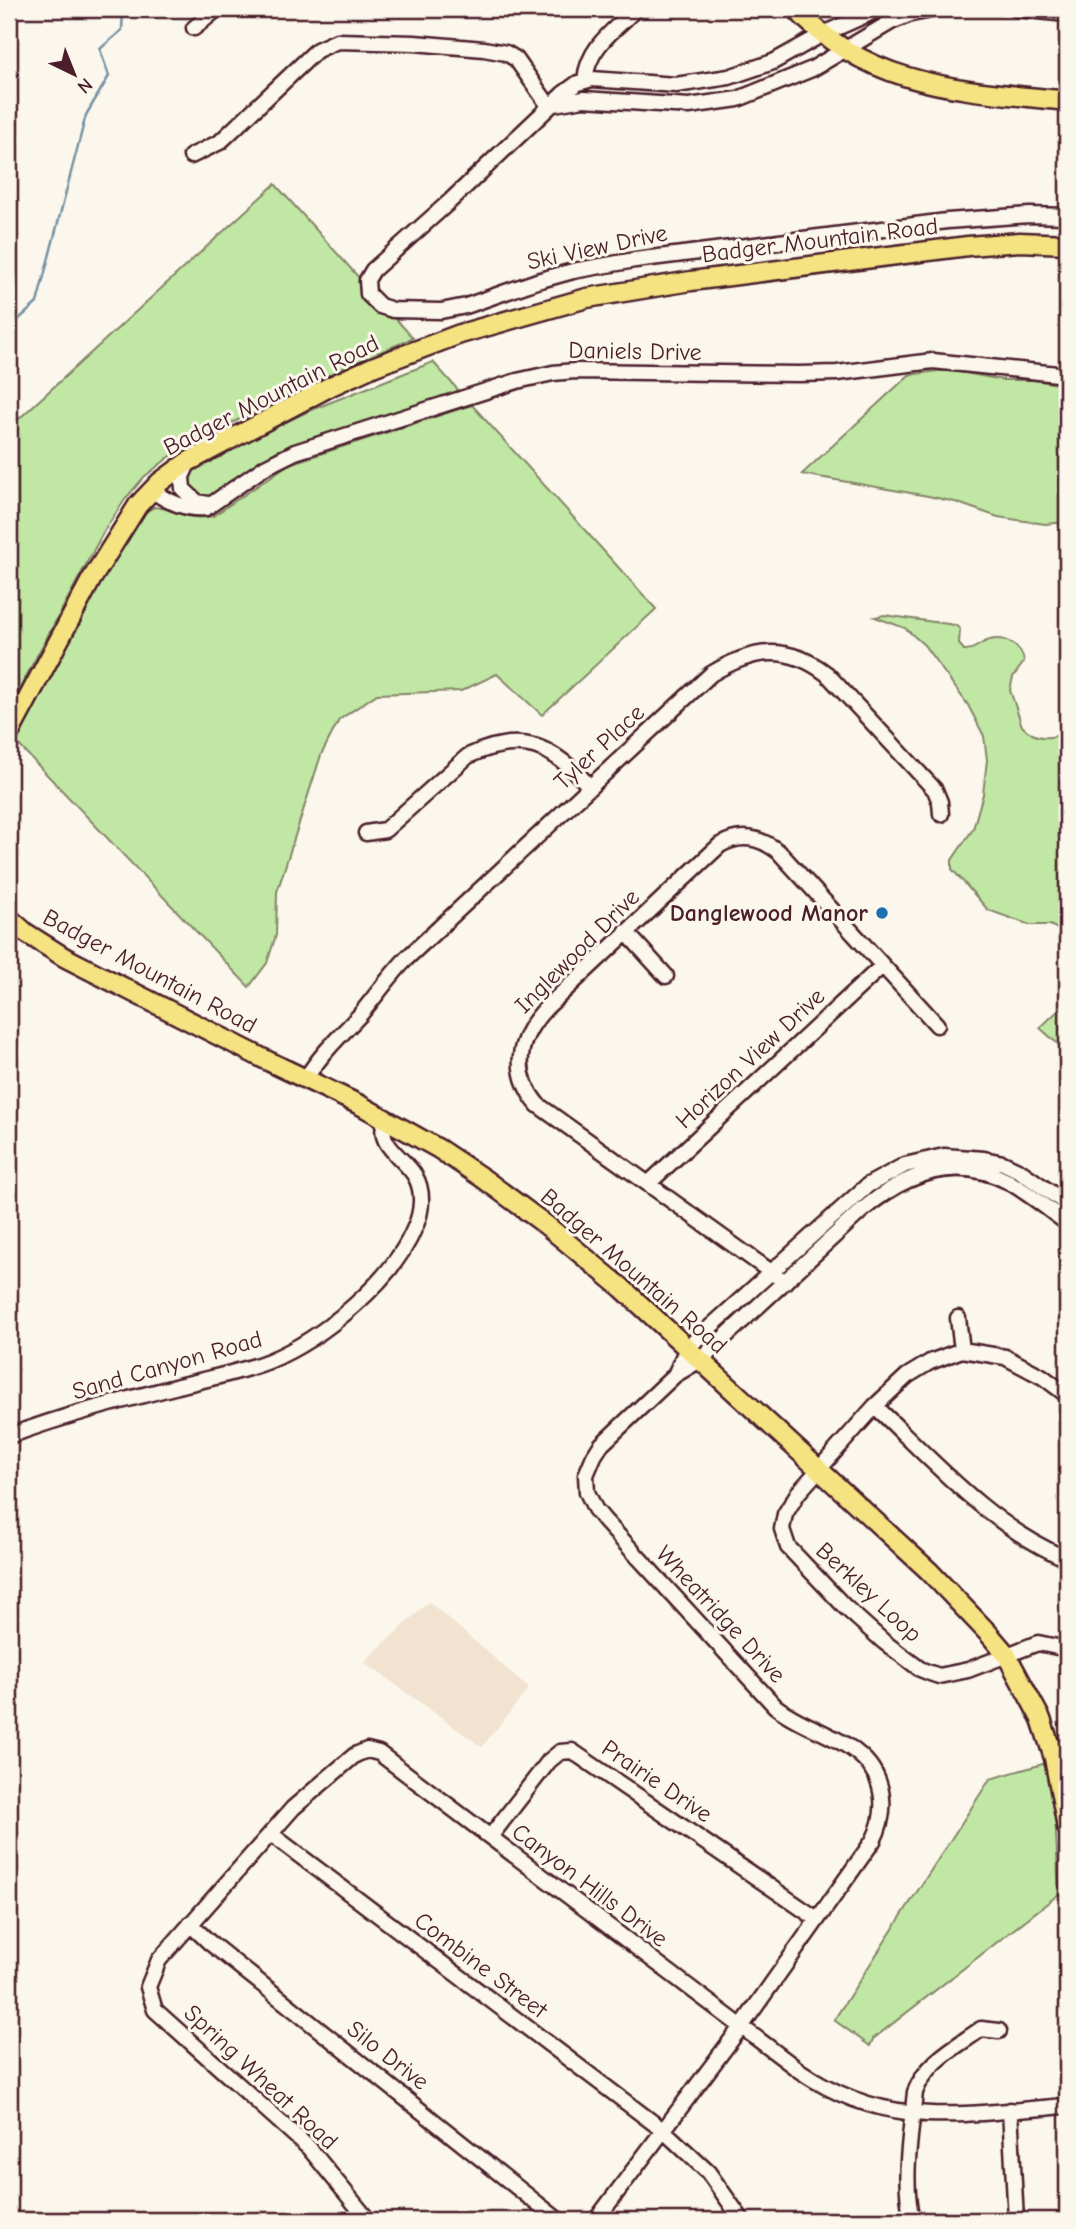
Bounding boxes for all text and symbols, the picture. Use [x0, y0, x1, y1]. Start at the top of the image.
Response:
north arrow [38, 38, 108, 108]
text: N [73, 73, 97, 98]
street label: Badger Mountain Road [700, 212, 940, 268]
street label: Ski View Drive [524, 218, 670, 276]
street label: Badger Mountain Road [159, 329, 383, 461]
street label: Daniels Drive [568, 336, 702, 366]
street label: Tyler Place [548, 698, 650, 796]
street label: Inglewood Drive [509, 883, 645, 1019]
place label: Danglewood Manor [670, 899, 868, 927]
street label: Badger Mountain Road [38, 903, 262, 1039]
marker: Danglewood Manor [874, 905, 890, 921]
street label: Horizon View Drive [670, 982, 830, 1134]
street label: Badger Mountain Road [535, 1182, 733, 1360]
street label: Sand Canyon Road [69, 1325, 265, 1405]
street label: Berkley Loop [811, 1536, 927, 1648]
street label: Wheatridge Drive [650, 1540, 792, 1688]
street label: Prairie Drive [597, 1734, 717, 1828]
street label: Canyon Hills Drive [507, 1817, 673, 1953]
street label: Combine Street [409, 1906, 554, 2025]
street label: Spring Wheat Road [178, 1999, 344, 2155]
street label: Silo Drive [341, 2014, 435, 2096]

